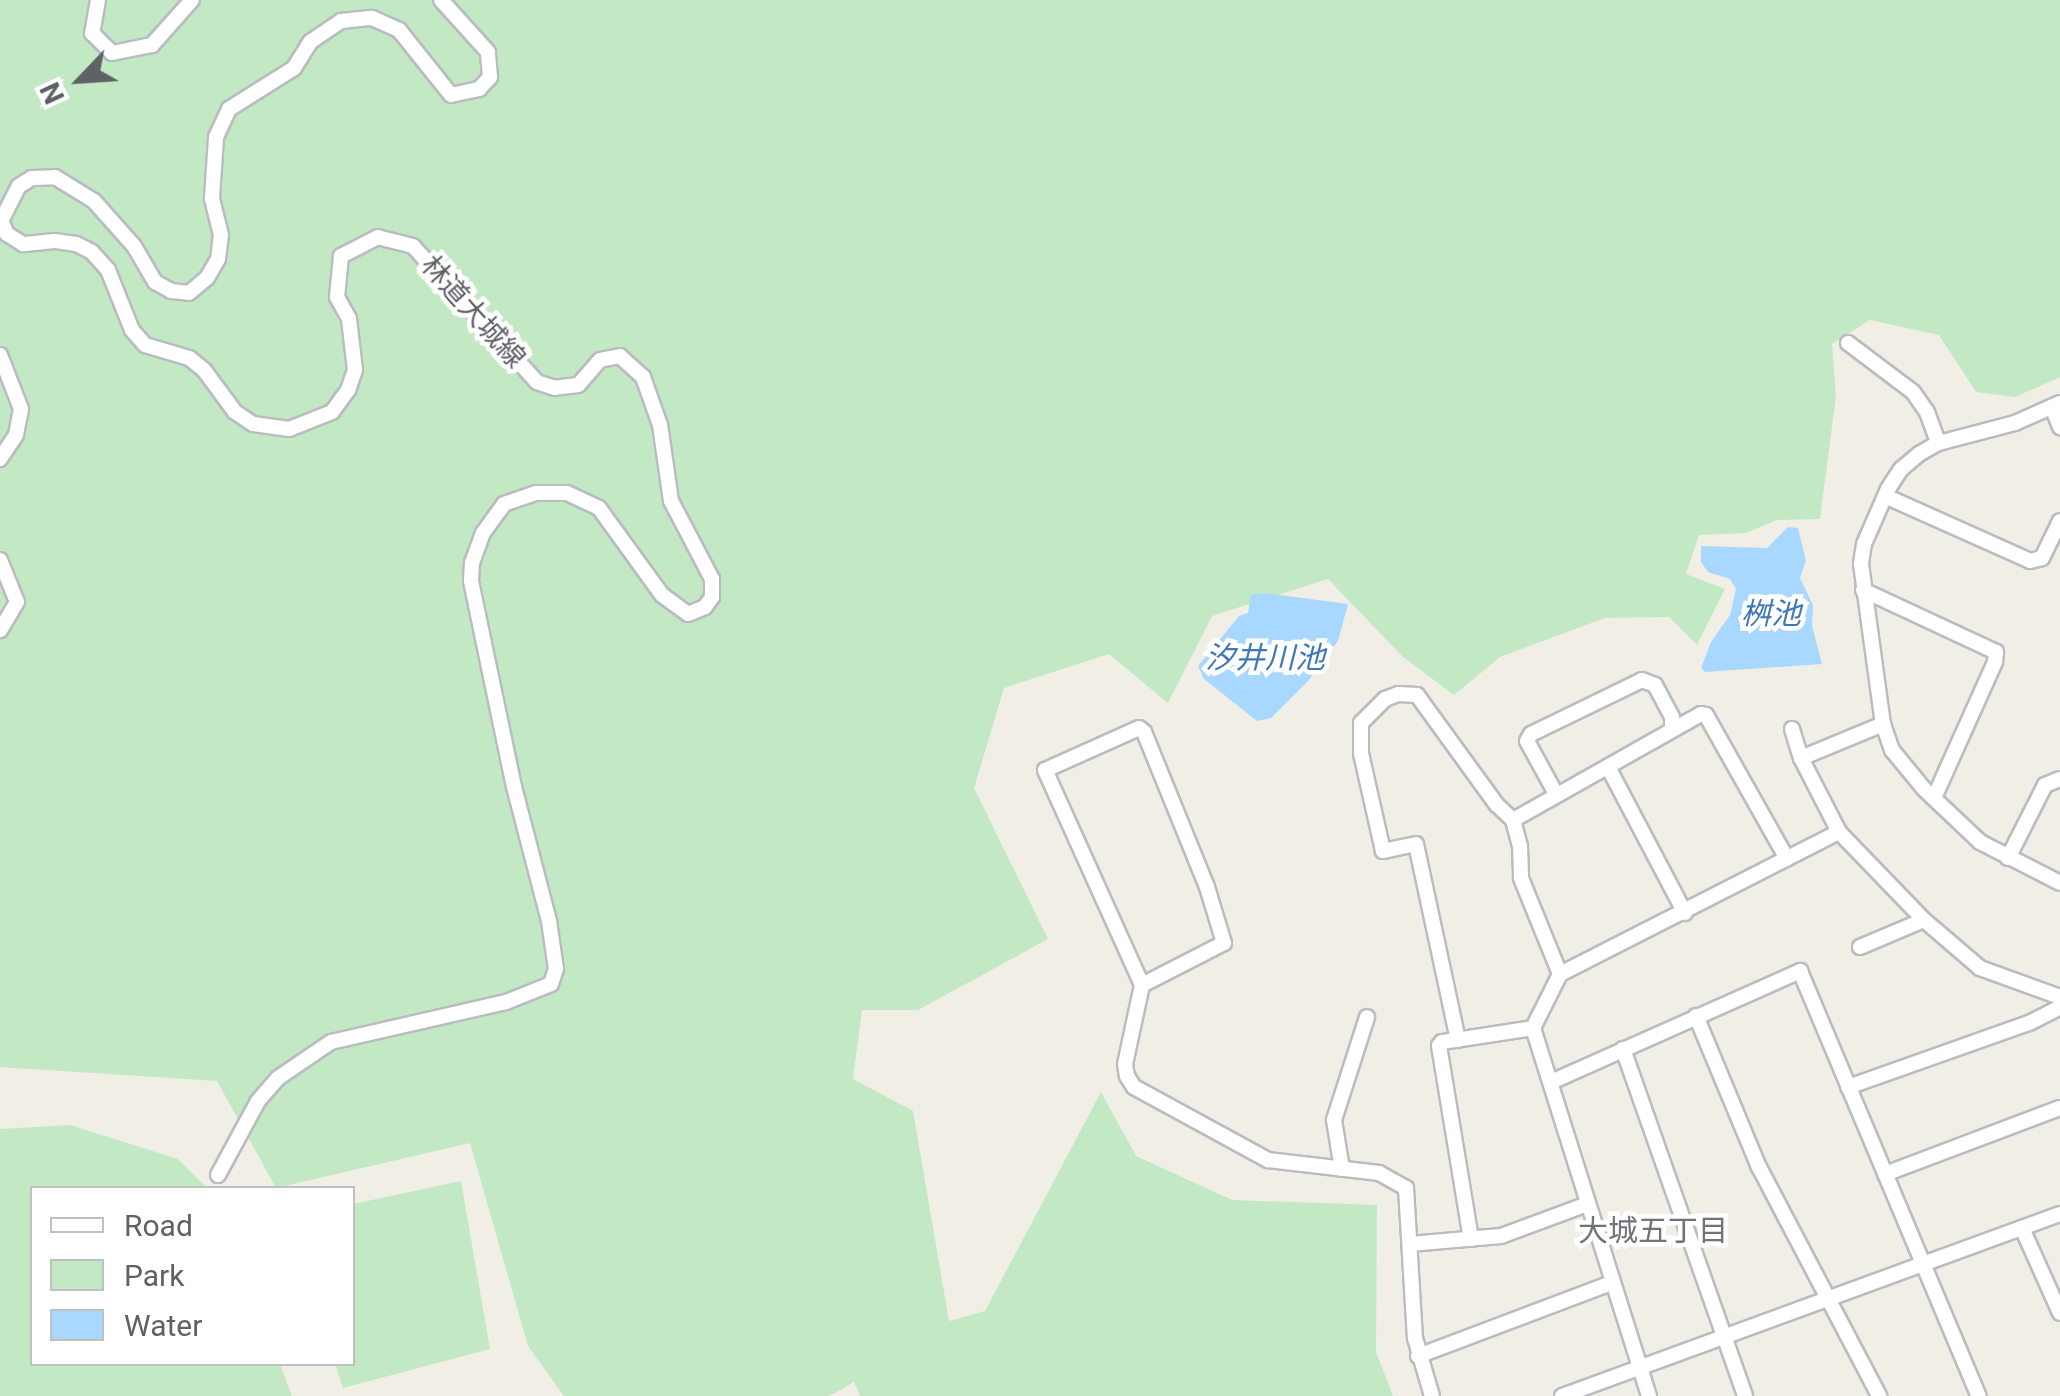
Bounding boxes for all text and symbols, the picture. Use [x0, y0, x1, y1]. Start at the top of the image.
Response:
north arrow [30, 30, 130, 130]
text: N [33, 77, 71, 109]
street label: 林道大城線 [414, 249, 532, 375]
water label: 桝池 [1741, 596, 1801, 632]
water label: 汐井川池 [1205, 640, 1325, 676]
legend [30, 1186, 355, 1366]
text: Road [124, 1208, 193, 1243]
district label: 大城五丁目 [1578, 1213, 1728, 1249]
text: Park [124, 1258, 184, 1293]
text: Water [124, 1308, 202, 1343]

